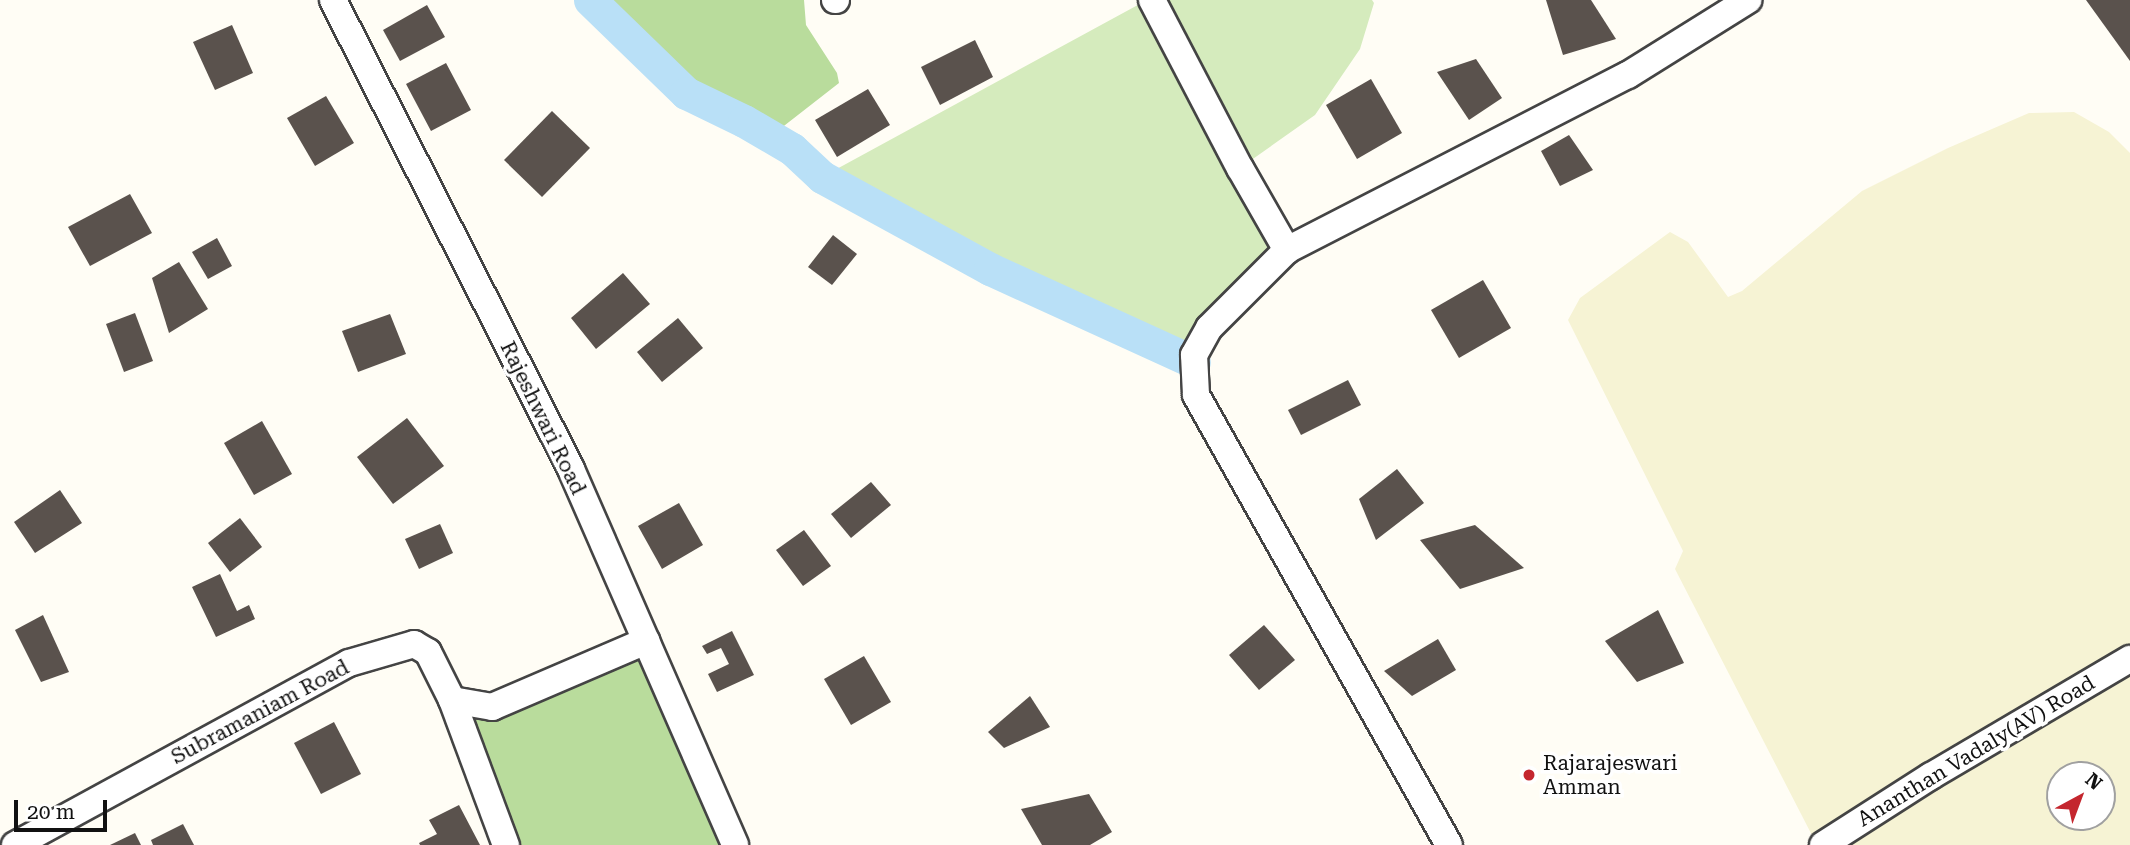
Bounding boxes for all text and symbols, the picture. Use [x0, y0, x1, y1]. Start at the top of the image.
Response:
street label: Rajeshwari Road [495, 337, 591, 499]
street label: Subramaniam Road [167, 654, 353, 770]
street label: Ananthan Vadaly(AV) Road [1853, 670, 2099, 832]
place label: Rajarajeswari Amman [1543, 750, 1678, 800]
north arrow [2046, 761, 2116, 831]
marker: Rajarajeswari Amman [1521, 767, 1537, 783]
text: N [2081, 768, 2107, 795]
scale bar [18, 786, 110, 830]
text: 20 m [27, 800, 75, 824]

